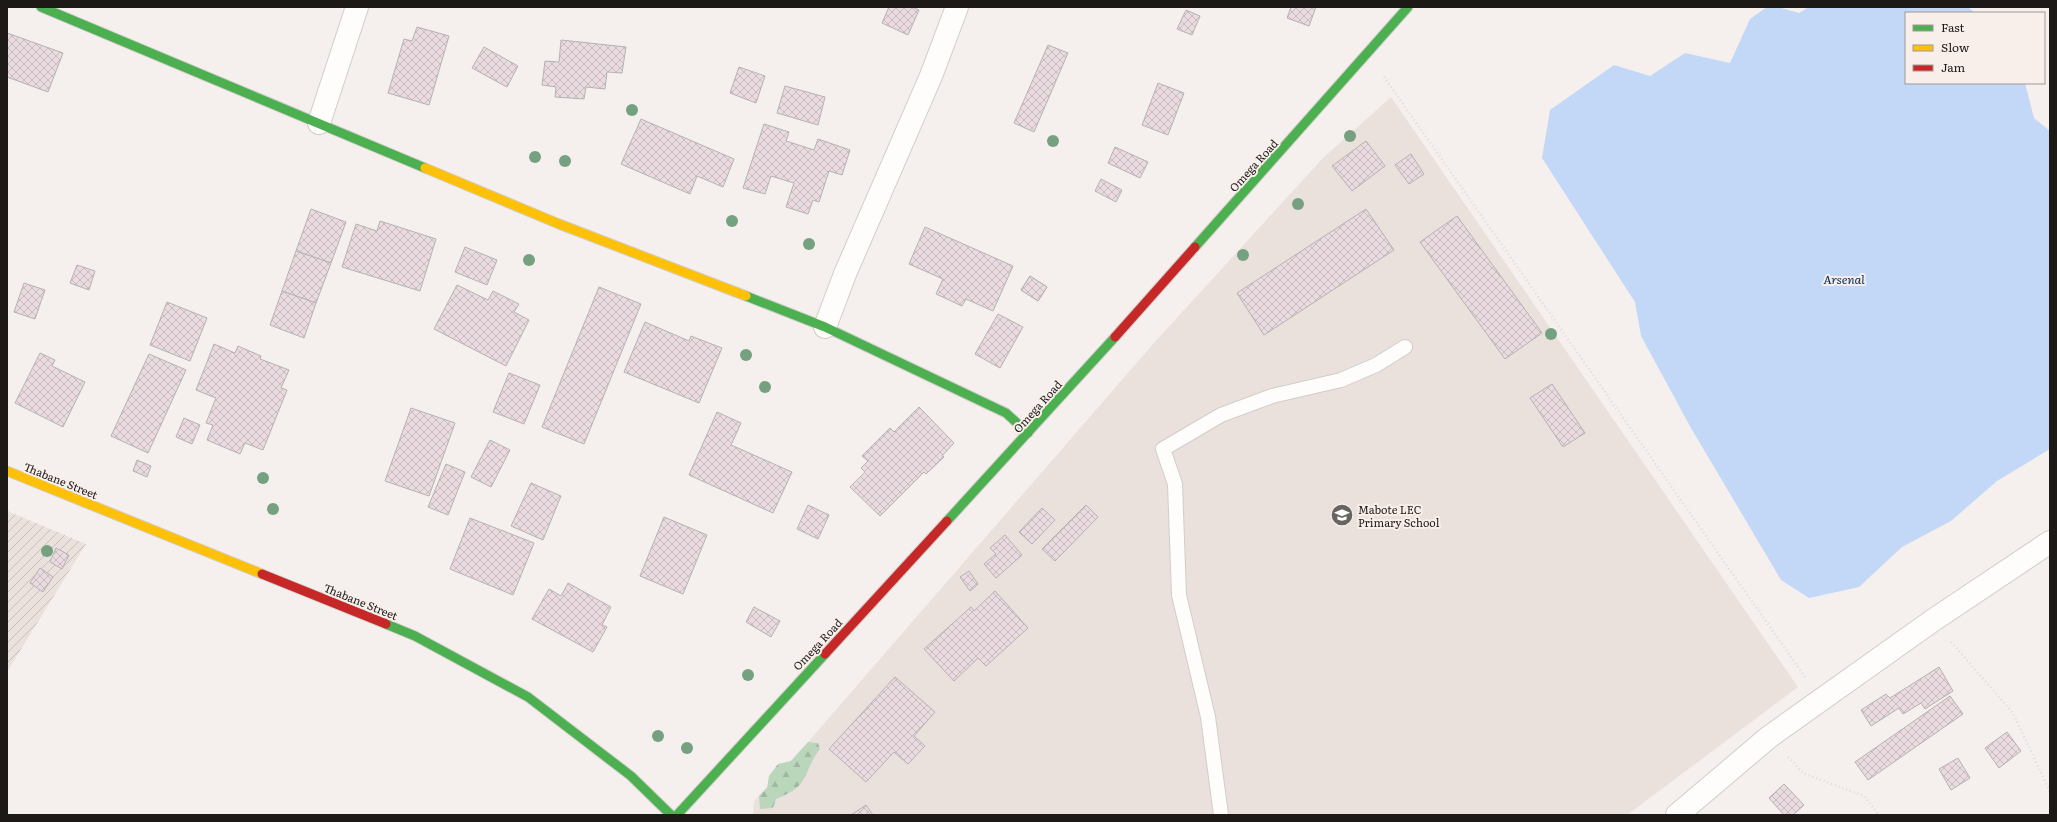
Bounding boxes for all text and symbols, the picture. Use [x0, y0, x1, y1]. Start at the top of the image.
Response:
legend [1905, 12, 2045, 84]
text: Fast [1941, 18, 1965, 36]
text: Slow [1941, 38, 1970, 56]
text: Jam [1941, 58, 1966, 76]
street label: Omega Road [1225, 135, 1281, 195]
water label: Arsenal [1823, 270, 1865, 288]
street label: Omega Road [1009, 376, 1065, 436]
street label: Thabane Street [22, 458, 101, 502]
place label: Mabote LEC Primary School [1358, 501, 1440, 530]
school or university icon: Mabote LEC Primary School [1329, 502, 1355, 528]
street label: Thabane Street [322, 579, 401, 623]
street label: Omega Road [789, 614, 845, 673]

